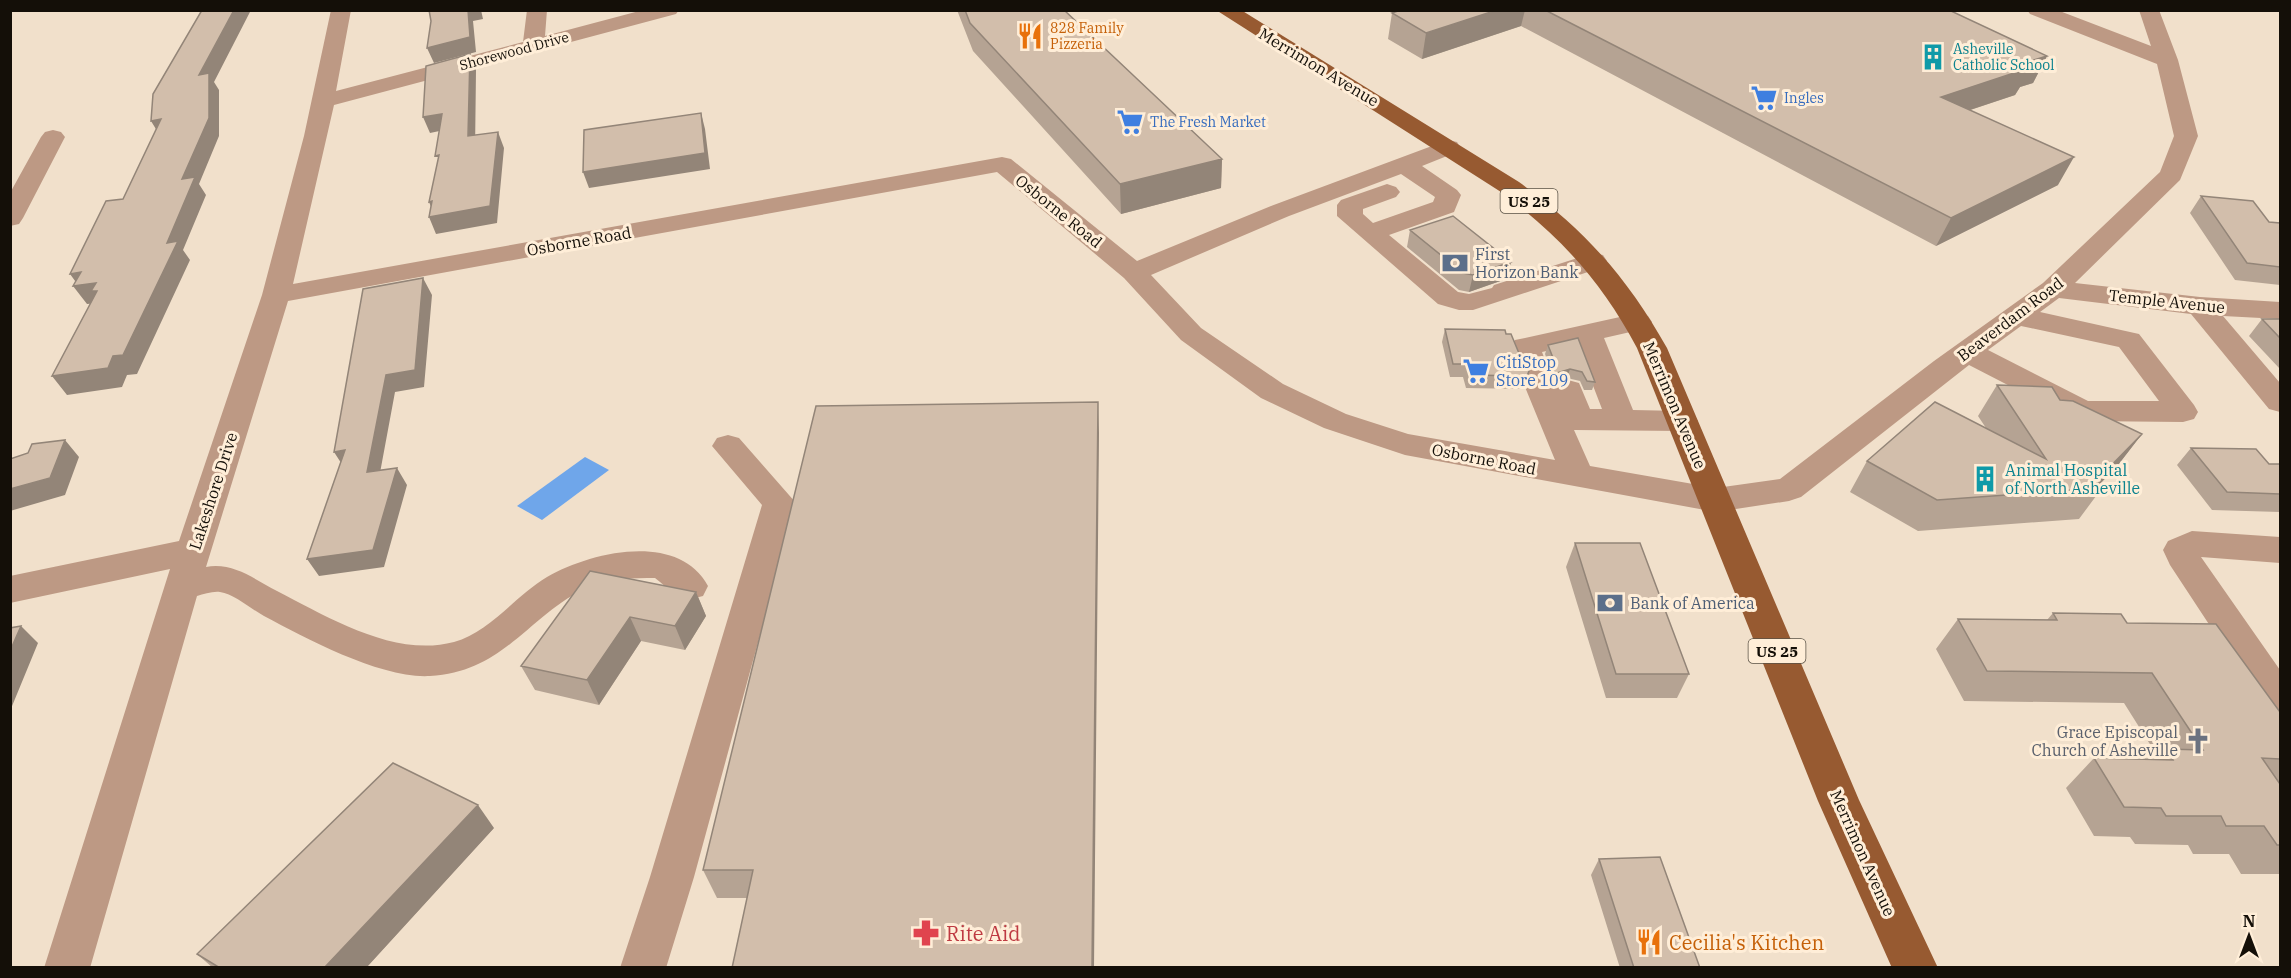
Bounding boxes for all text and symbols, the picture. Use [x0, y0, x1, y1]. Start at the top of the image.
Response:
place label: 828 Family Pizzeria [1050, 19, 1124, 53]
restaurant icon: 828 Family Pizzeria [1015, 21, 1045, 51]
street label: Merrimon Avenue [1255, 23, 1383, 111]
street label: Shorewood Drive [457, 28, 571, 74]
place label: Asheville Catholic School [1953, 40, 2054, 74]
building icon: Asheville Catholic School [1918, 42, 1948, 72]
supermarket icon: Ingles [1749, 83, 1779, 113]
place label: Ingles [1784, 89, 1824, 107]
supermarket icon: The Fresh Market [1115, 107, 1145, 137]
place label: The Fresh Market [1150, 113, 1266, 131]
street label: Osborne Road [1012, 170, 1107, 252]
road number: US 25 [1500, 189, 1558, 213]
street label: Osborne Road [525, 222, 633, 260]
place label: First Horizon Bank [1475, 244, 1579, 282]
bank icon: First Horizon Bank [1440, 248, 1470, 278]
street label: Beaverdam Road [1953, 272, 2067, 365]
street label: Temple Avenue [2108, 285, 2226, 317]
street label: Merrimon Avenue [1639, 338, 1711, 472]
place label: CitiStop Store 109 [1496, 352, 1568, 390]
supermarket icon: CitiStop Store 109 [1461, 356, 1491, 386]
street label: Lakeshore Drive [185, 430, 241, 552]
street label: Osborne Road [1430, 439, 1538, 479]
place label: Animal Hospital of North Asheville [2005, 460, 2140, 498]
building icon: Animal Hospital of North Asheville [1970, 464, 2000, 494]
bank icon: Bank of America [1595, 588, 1625, 618]
place label: Bank of America [1630, 593, 1755, 613]
road number: US 25 [1748, 639, 1806, 663]
place label: Grace Episcopal Church of Asheville [2031, 722, 2178, 760]
church icon: Grace Episcopal Church of Asheville [2183, 726, 2213, 756]
street label: Merrimon Avenue [1826, 787, 1900, 919]
north arrow [2219, 906, 2279, 966]
text: N [2243, 911, 2255, 931]
pharmacy icon: Rite Aid [911, 918, 941, 948]
place label: Rite Aid [946, 920, 1020, 947]
restaurant icon: Cecilia's Kitchen [1634, 927, 1664, 957]
place label: Cecilia's Kitchen [1669, 929, 1824, 956]

